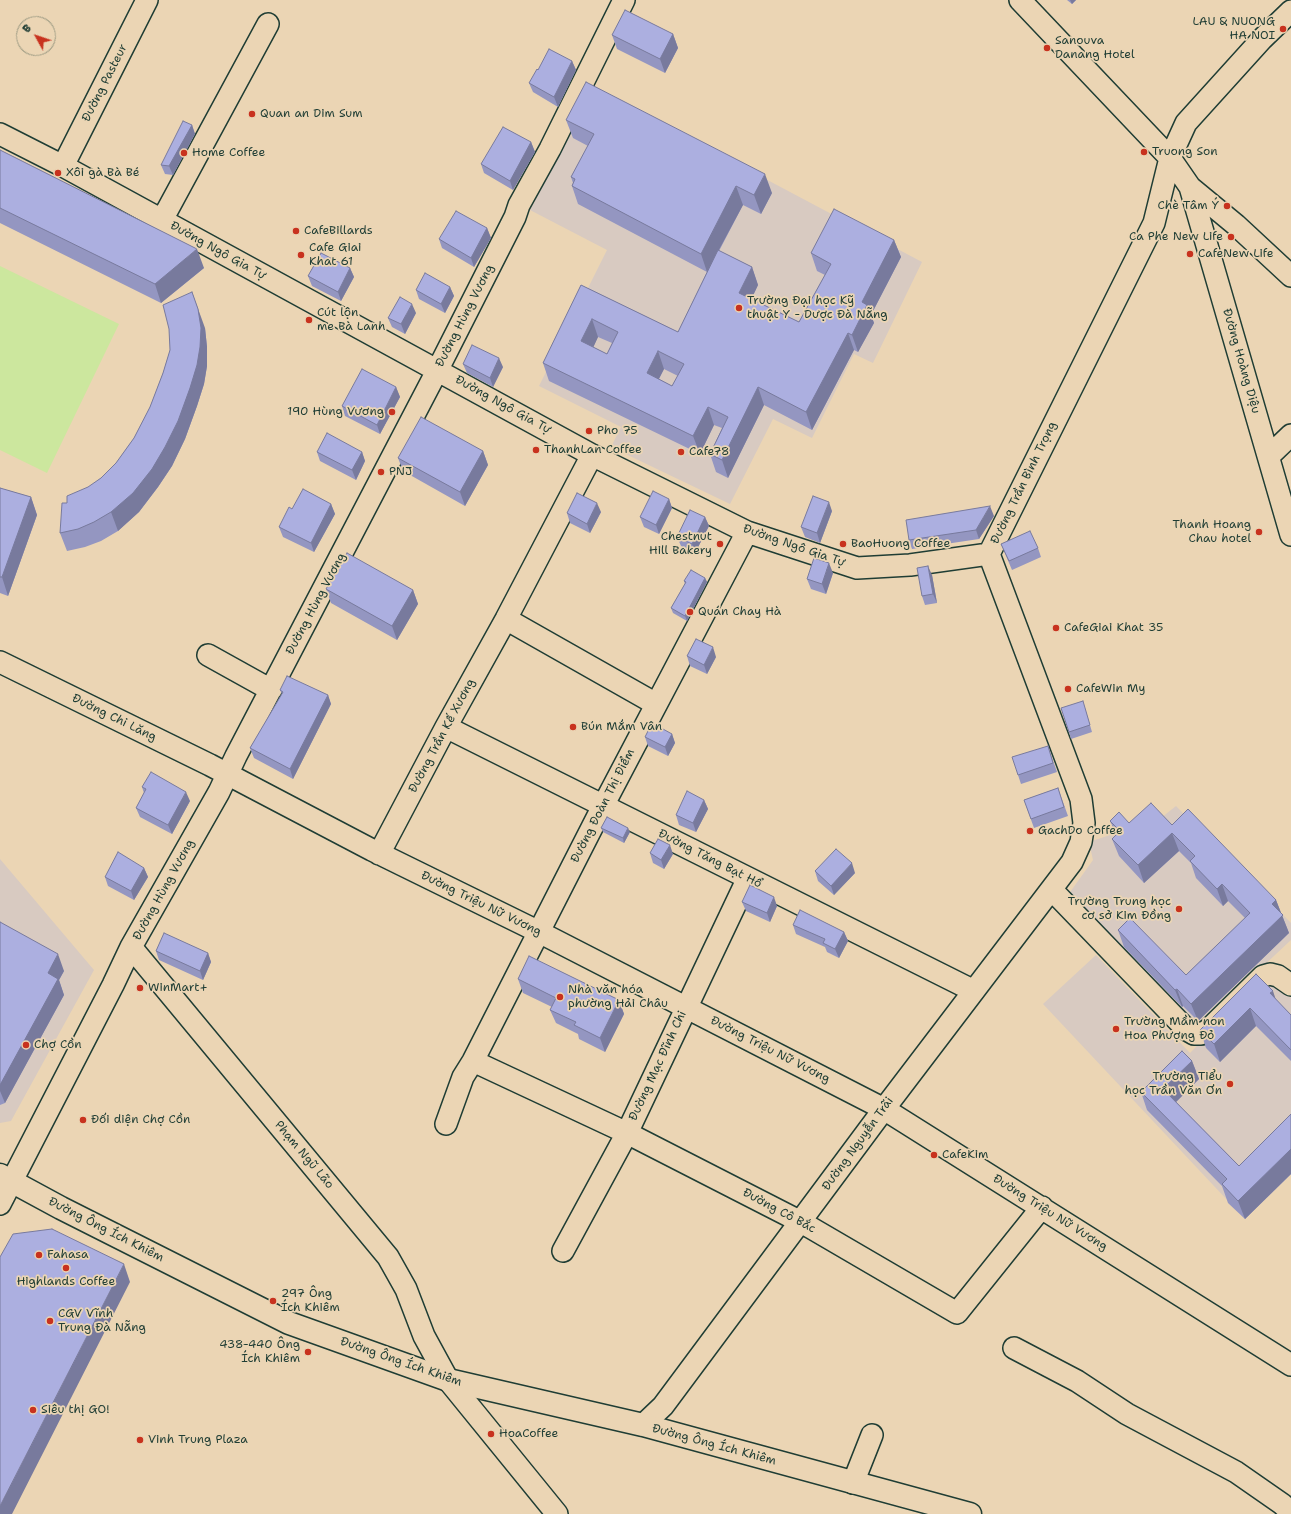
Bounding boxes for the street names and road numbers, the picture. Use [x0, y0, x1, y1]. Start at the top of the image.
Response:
street label: Đường Pasteur [79, 42, 131, 124]
street label: Đường Ngô Gia Tự [168, 219, 268, 283]
street label: Đường Hùng Vương [433, 262, 497, 370]
street label: Đường Hoàng Diệu [1219, 307, 1263, 415]
street label: Đường Ngô Gia Tự [453, 373, 553, 437]
street label: Đường Trần Bình Trọng [988, 419, 1060, 547]
street label: Đường Ngô Gia Tự [741, 522, 847, 570]
street label: Đường Hùng Vương [283, 551, 349, 657]
street label: Đường Trần Kế Xương [406, 676, 478, 796]
street label: Đường Chi Lăng [69, 691, 159, 745]
street label: Đường Đoàn Thị Điểm [568, 747, 638, 865]
street label: Đường Tăng Bạt Hổ [656, 827, 764, 891]
street label: Đường Hùng Vương [130, 837, 198, 943]
street label: Đường Triệu Nữ Vương [418, 869, 544, 939]
street label: Đường Mạc Đĩnh Chi [626, 1009, 690, 1123]
street label: Đường Triệu Nữ Vương [708, 1014, 832, 1086]
street label: Đường Nguyễn Trãi [819, 1094, 897, 1194]
street label: Phạm Ngũ Lão [271, 1118, 337, 1192]
street label: Đường Triệu Nữ Vương [990, 1172, 1110, 1254]
street label: Đường Cô Bắc [740, 1186, 818, 1236]
street label: Đường Ông Ích Khiêm [46, 1195, 166, 1265]
street label: Đường Ông Ích Khiêm [338, 1334, 464, 1390]
street label: Đường Ông Ích Khiêm [650, 1422, 778, 1468]

